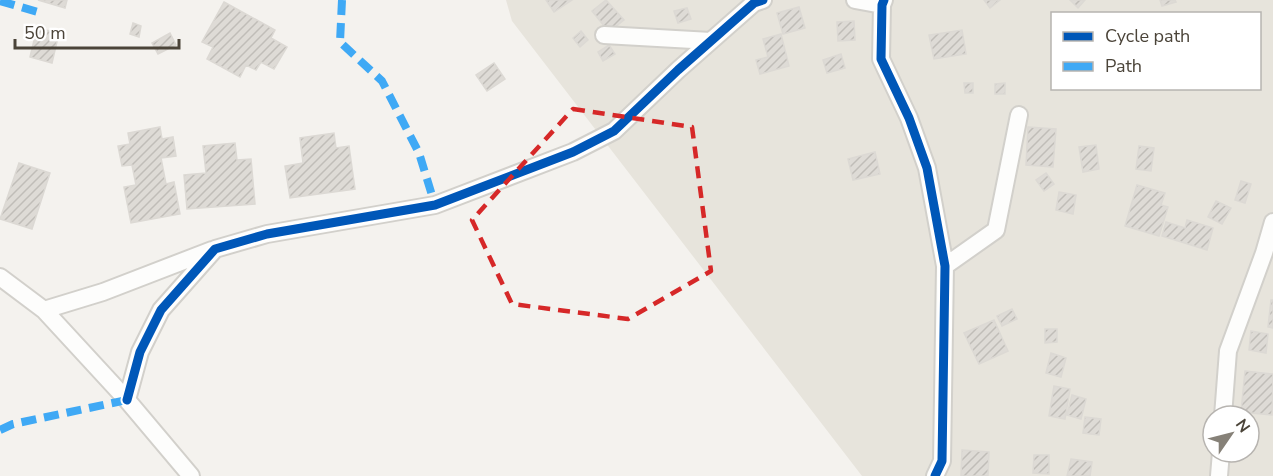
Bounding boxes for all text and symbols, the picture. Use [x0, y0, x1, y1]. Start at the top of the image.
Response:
scale bar [15, 12, 178, 50]
legend [1051, 12, 1261, 90]
text: 50 m [24, 21, 66, 45]
text: Cycle path [1105, 24, 1190, 48]
text: Path [1105, 54, 1142, 78]
north arrow [1201, 404, 1261, 464]
text: N [1230, 415, 1255, 437]

